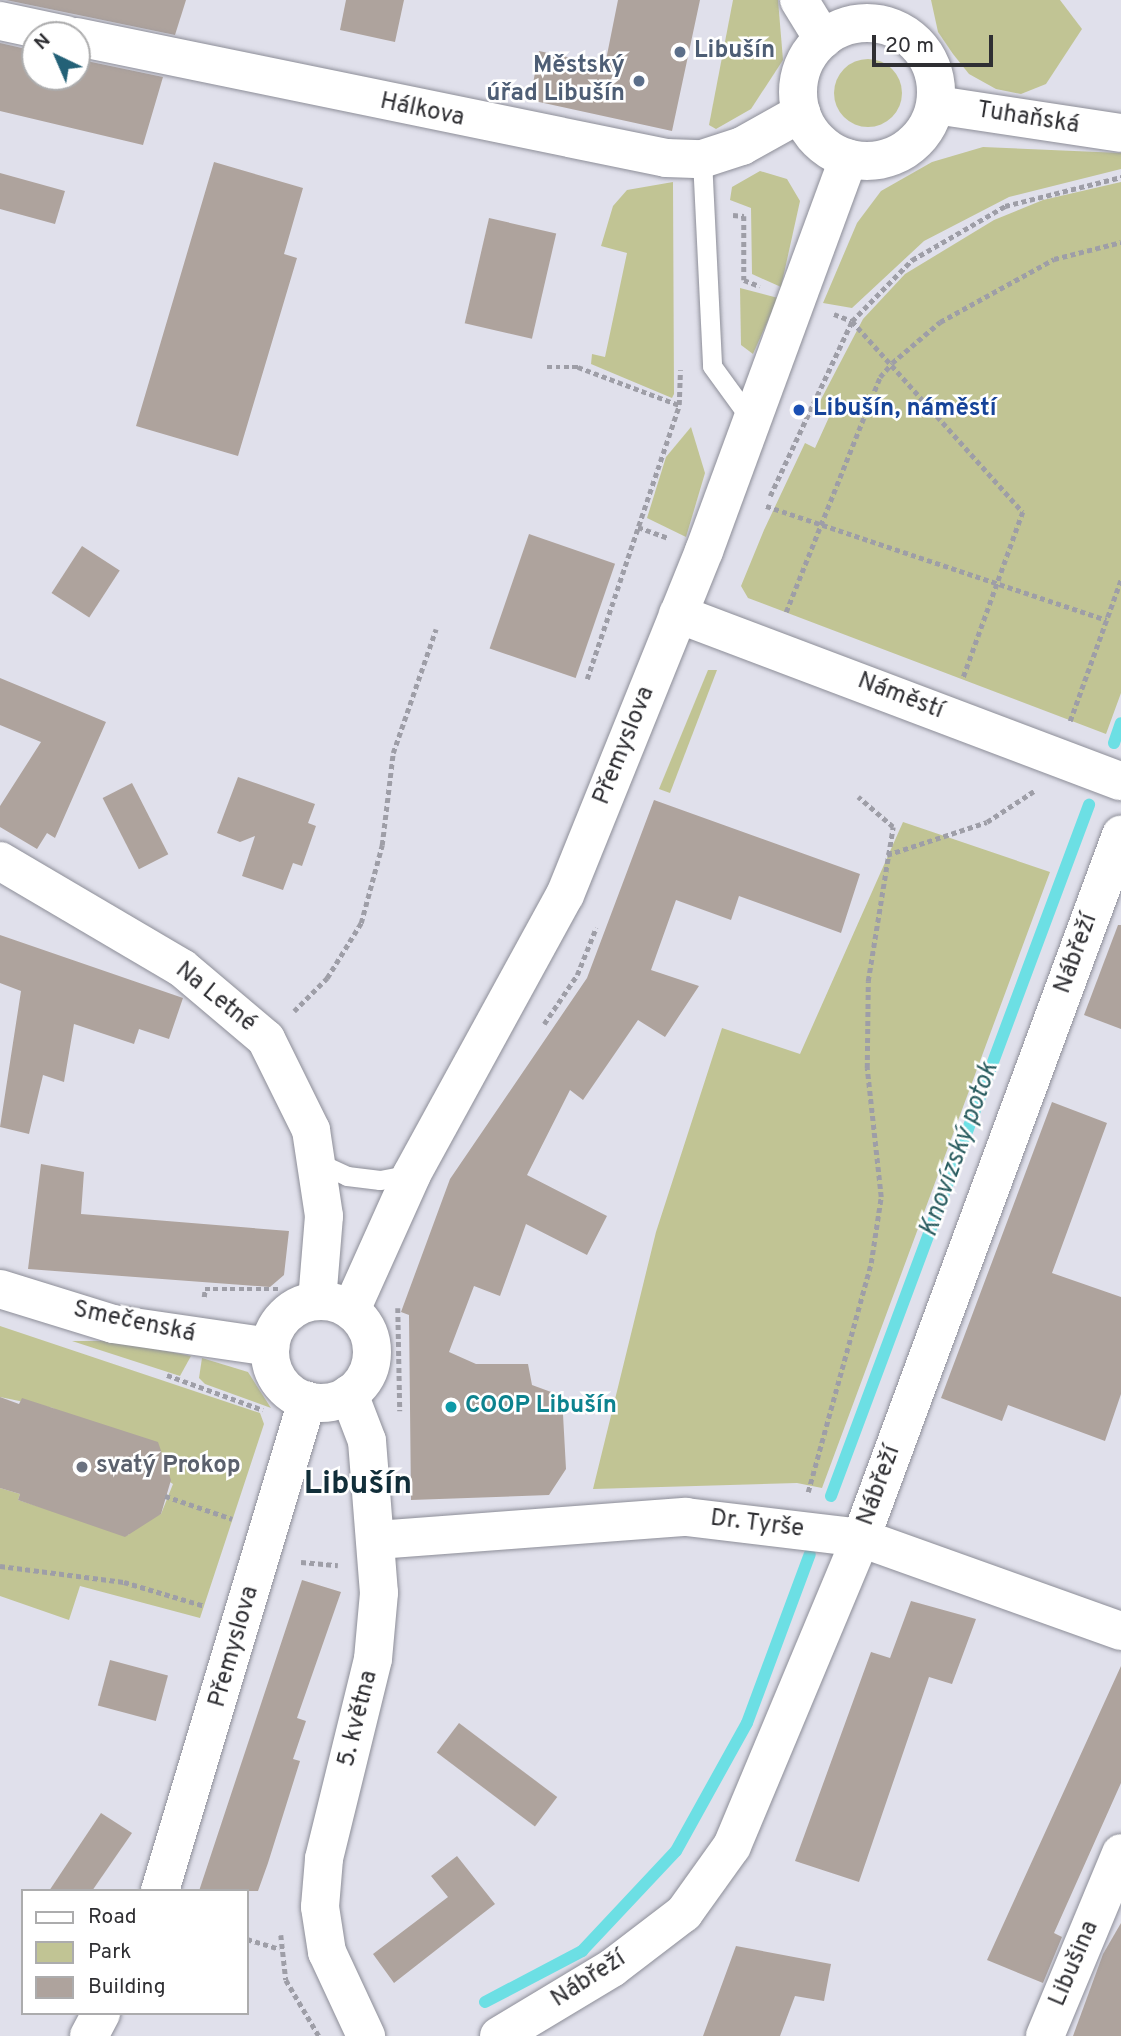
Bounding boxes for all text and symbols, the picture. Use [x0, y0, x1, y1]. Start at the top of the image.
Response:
north arrow [21, 21, 91, 91]
scale bar [876, 21, 997, 65]
text: N [30, 29, 56, 56]
text: 20 m [885, 33, 934, 60]
place label: Libušín [694, 38, 775, 66]
marker: Libušín [672, 44, 688, 60]
place label: Městský úřad Libušín [486, 53, 625, 109]
marker: Městský úřad Libušín [631, 73, 647, 89]
street label: Hálkova [377, 88, 467, 134]
street label: Tuhaňská [975, 97, 1081, 141]
place label: Libušín, náměstí [813, 396, 996, 424]
marker: Libušín, náměstí [791, 402, 807, 418]
street label: Náměstí [853, 668, 947, 726]
street label: Přemyslova [588, 683, 662, 809]
street label: Nábřeží [1049, 910, 1105, 998]
street label: Na Letné [169, 957, 261, 1039]
water label: Knovízský potok [914, 1059, 1006, 1241]
street label: Smečenská [70, 1296, 198, 1350]
place label: COOP Libušín [465, 1393, 617, 1421]
marker: COOP Libušín [443, 1399, 459, 1415]
street label: Nábřeží [852, 1442, 908, 1530]
place label: svatý Prokop [96, 1453, 241, 1481]
marker: svatý Prokop [74, 1459, 90, 1475]
district label: Libušín [304, 1466, 412, 1504]
street label: Dr. Tyrše [708, 1505, 806, 1545]
street label: Přemyslova [204, 1583, 266, 1711]
street label: 5. května [333, 1668, 385, 1770]
legend [21, 1889, 248, 2015]
text: Road [88, 1904, 137, 1931]
street label: Libušina [1044, 1917, 1106, 2011]
text: Park [88, 1939, 131, 1966]
street label: Nábřeží [546, 1945, 632, 2015]
text: Building [88, 1974, 166, 2001]

